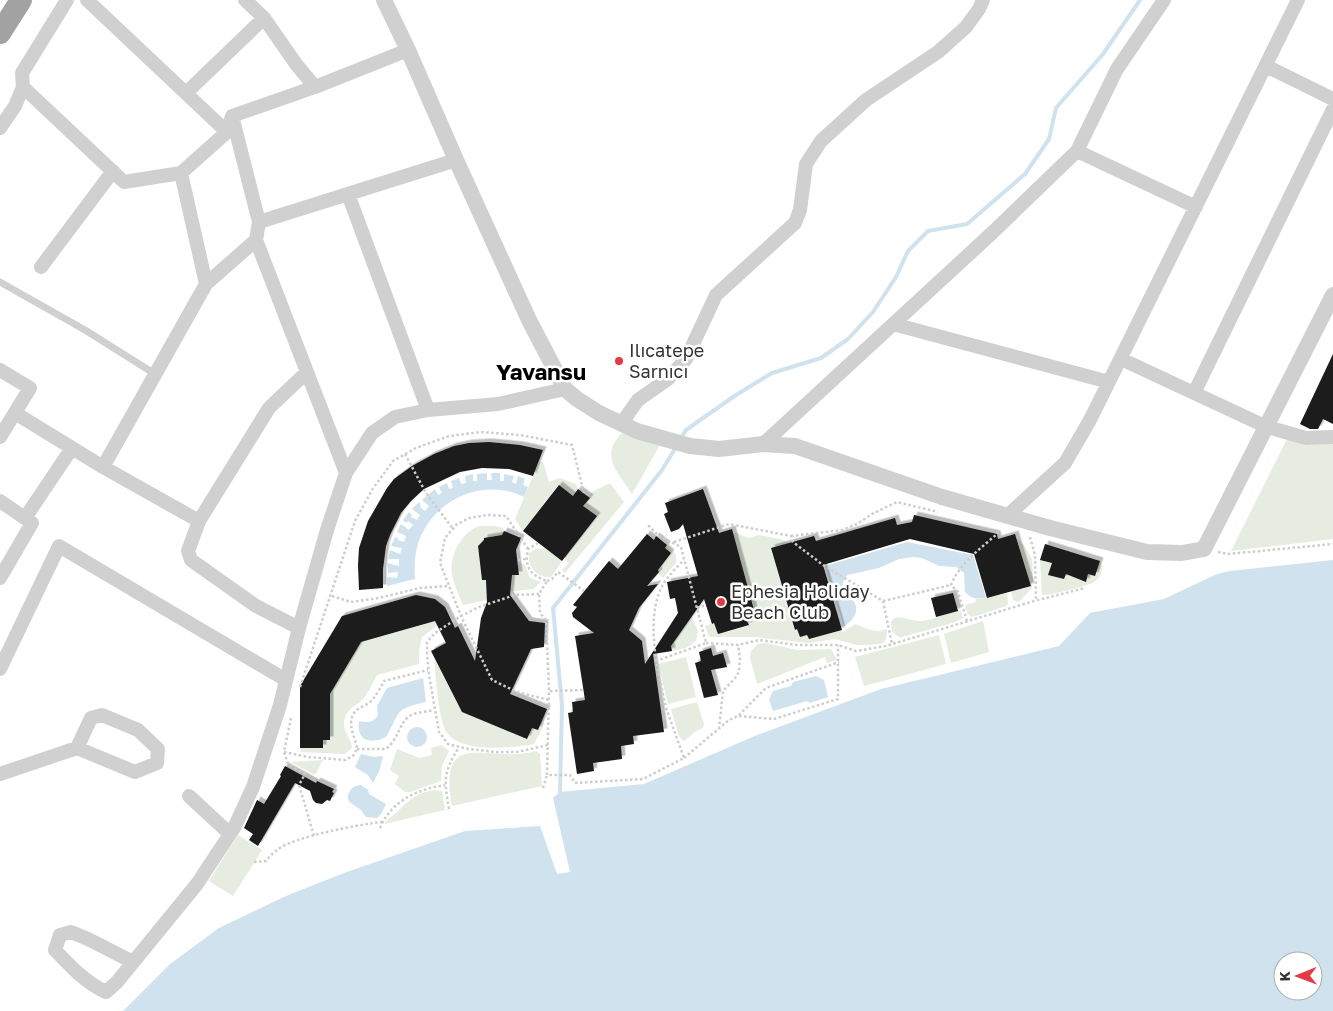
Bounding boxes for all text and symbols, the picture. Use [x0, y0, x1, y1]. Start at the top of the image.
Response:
place label: Ilıcatepe Sarnıcı [629, 339, 704, 382]
marker: Ilıcatepe Sarnıcı [613, 355, 625, 367]
district label: Yavansu [496, 358, 586, 385]
place label: Ephesia Holiday Beach Club [731, 580, 870, 623]
marker: Ephesia Holiday Beach Club [715, 596, 727, 608]
north arrow [1273, 951, 1323, 1001]
text: K [1276, 971, 1293, 981]

